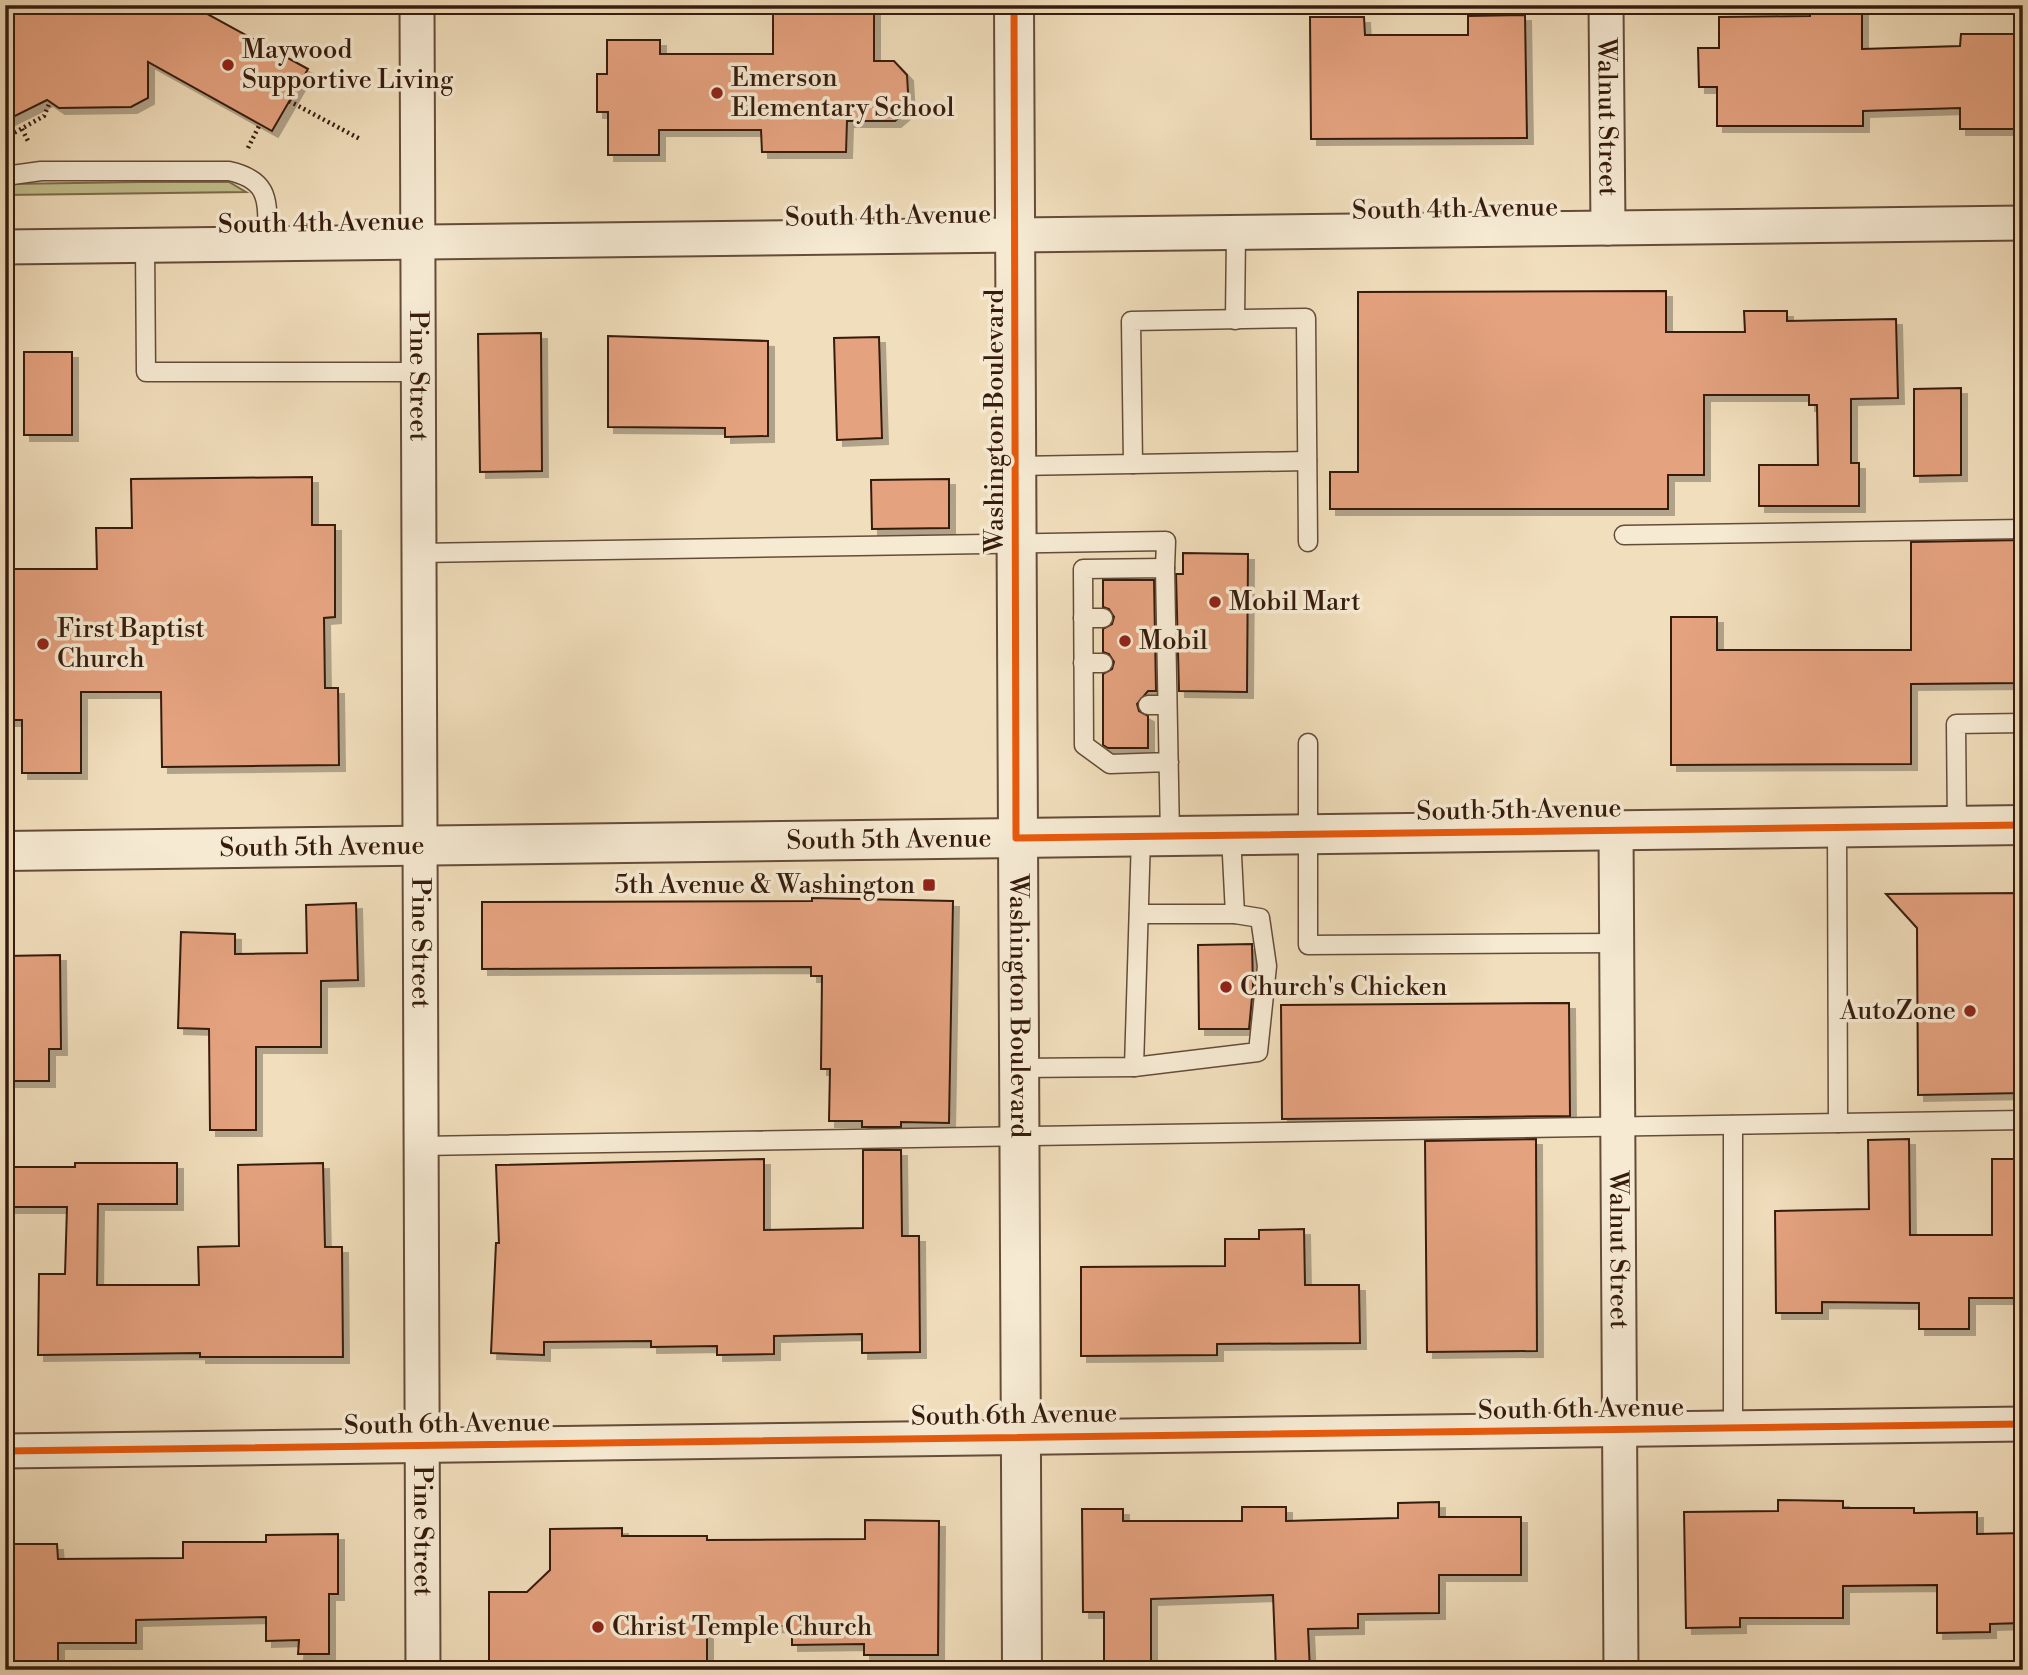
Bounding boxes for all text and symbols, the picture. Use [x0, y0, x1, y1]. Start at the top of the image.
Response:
place label: Maywood Supportive Living [242, 34, 454, 96]
street label: Walnut Street [1590, 37, 1624, 196]
marker: Maywood Supportive Living [220, 57, 236, 73]
place label: Emerson Elementary School [731, 62, 955, 124]
marker: Emerson Elementary School [709, 85, 725, 101]
street label: South 4th Avenue [1352, 191, 1558, 227]
street label: South 4th Avenue [785, 198, 991, 234]
street label: South 4th Avenue [218, 205, 424, 241]
street label: Washington Boulevard [979, 289, 1011, 554]
street label: Pine Street [402, 310, 435, 442]
place label: Mobil Mart [1229, 586, 1360, 618]
marker: Mobil Mart [1207, 594, 1223, 610]
place label: First Baptist Church [57, 613, 205, 675]
place label: Mobil [1139, 625, 1208, 657]
marker: Mobil [1117, 633, 1133, 649]
marker: First Baptist Church [35, 636, 51, 652]
street label: South 5th Avenue [1416, 792, 1622, 828]
street label: South 5th Avenue [786, 822, 992, 857]
street label: South 5th Avenue [219, 830, 425, 864]
place label: 5th Avenue & Washington [615, 869, 915, 901]
street label: Washington Boulevard [1002, 873, 1035, 1138]
street label: Pine Street [404, 877, 437, 1009]
marker: 5th Avenue & Washington [921, 877, 937, 893]
place label: Church's Chicken [1240, 971, 1447, 1003]
marker: Church's Chicken [1218, 979, 1234, 995]
place label: AutoZone [1839, 995, 1956, 1027]
marker: AutoZone [1962, 1003, 1978, 1019]
street label: Walnut Street [1602, 1170, 1635, 1329]
street label: South 6th Avenue [1477, 1391, 1685, 1427]
street label: South 6th Avenue [910, 1397, 1118, 1433]
street label: South 6th Avenue [343, 1406, 551, 1442]
street label: Pine Street [406, 1465, 439, 1597]
place label: Christ Temple Church [612, 1611, 872, 1643]
marker: Christ Temple Church [590, 1619, 606, 1635]

